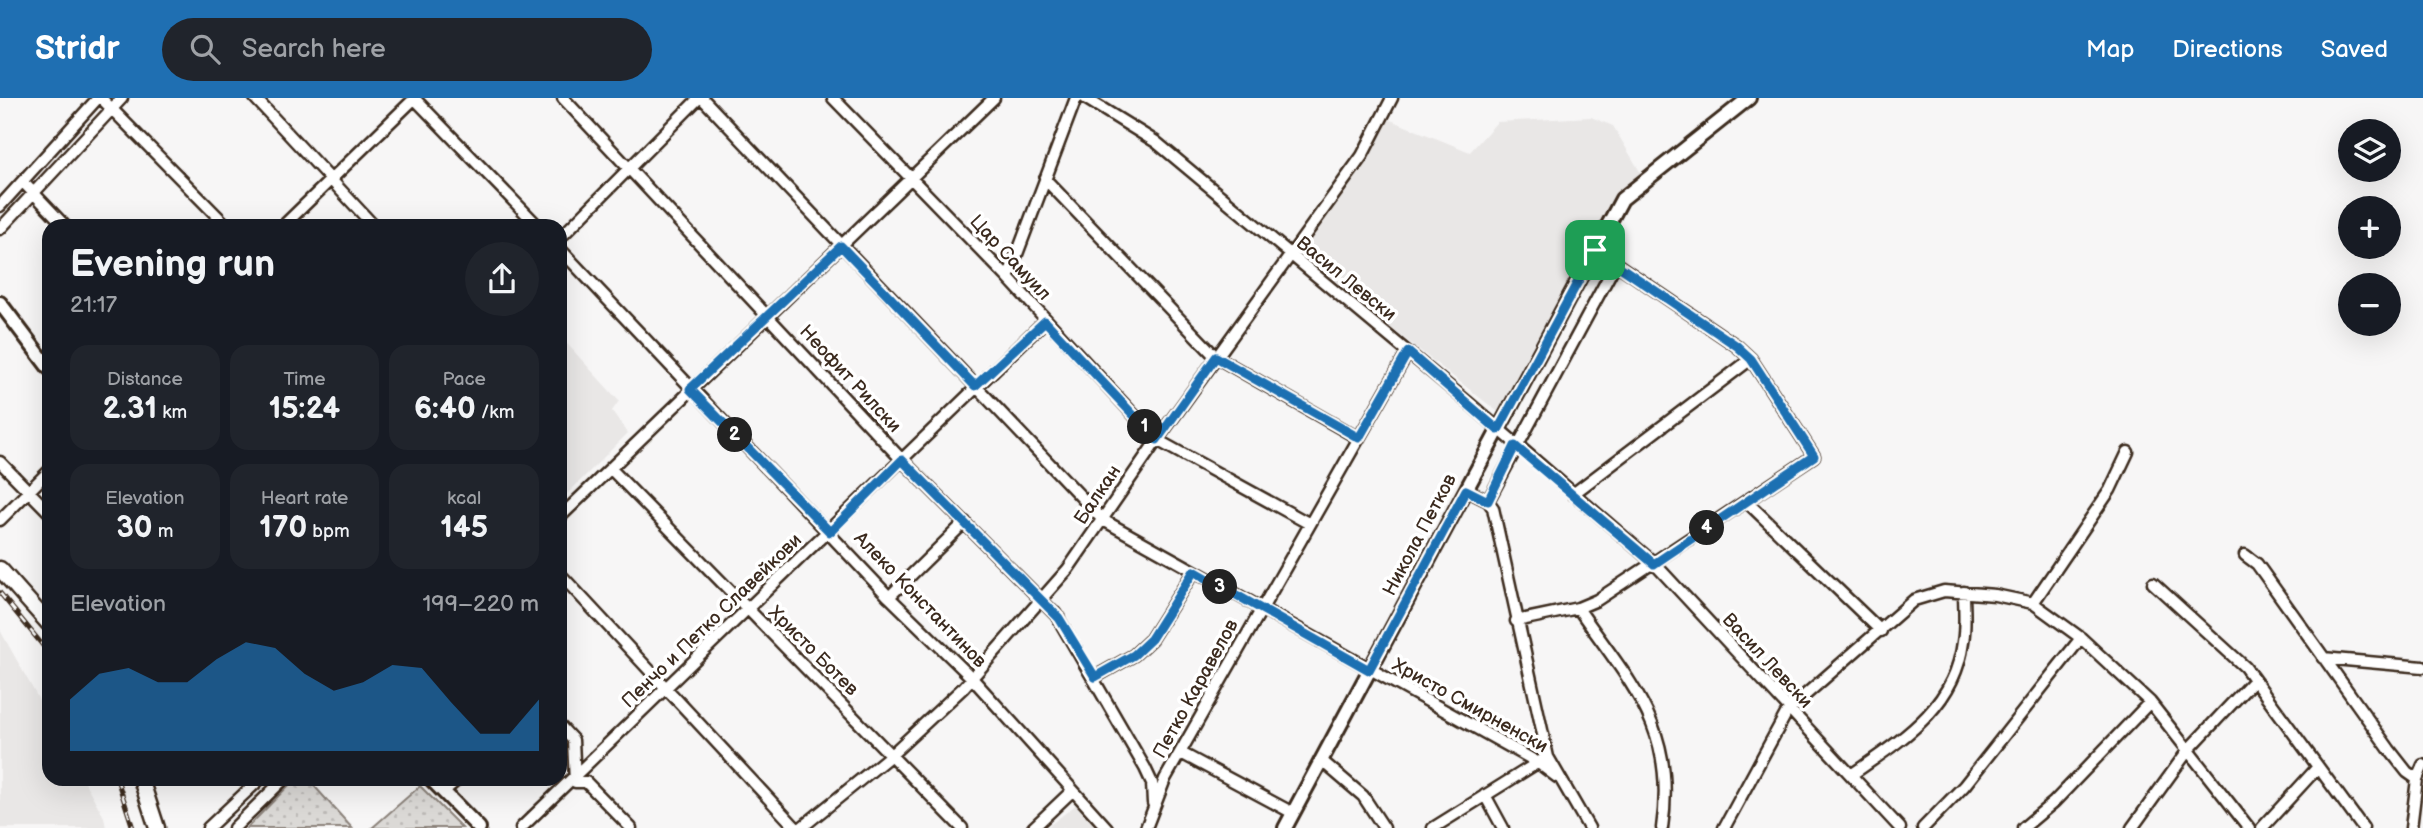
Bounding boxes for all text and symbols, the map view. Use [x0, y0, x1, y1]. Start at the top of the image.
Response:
search box [162, 18, 652, 81]
text: Stridr [35, 29, 120, 69]
icon: search [186, 30, 224, 68]
text: Search here [242, 34, 386, 65]
text: Map [2086, 35, 2134, 64]
text: Directions [2172, 35, 2283, 64]
text: Saved [2321, 35, 2388, 64]
map controls [2338, 119, 2401, 336]
button: layers [2338, 119, 2401, 182]
button: + [2338, 196, 2401, 259]
street label: Цар Самуил [965, 211, 1055, 305]
pin [1565, 220, 1625, 280]
icon: arrive [1576, 231, 1614, 269]
street label: Васил Левски [1291, 232, 1401, 326]
text: Evening run [70, 242, 275, 287]
button: share [465, 242, 539, 316]
button: − [2338, 273, 2401, 336]
text: 21:17 [70, 291, 117, 319]
street label: Неофит Рилски [794, 321, 906, 437]
text: Distance [107, 368, 183, 391]
text: Time [283, 368, 326, 391]
text: Pace [443, 368, 486, 391]
text: 2.31 [102, 391, 157, 427]
text: 15:24 [269, 391, 340, 427]
text: 6:40 [414, 391, 476, 427]
text: km [157, 401, 187, 424]
text: /km [476, 401, 514, 424]
pin: 1 [1128, 410, 1162, 444]
text: 1 [1141, 415, 1149, 438]
pin: 2 [718, 418, 752, 452]
text: 2 [729, 423, 740, 446]
street label: Балкан [1070, 461, 1126, 529]
street label: Никола Петков [1378, 470, 1462, 600]
text: Elevation [105, 487, 184, 510]
text: Heart rate [261, 487, 348, 510]
text: kcal [447, 487, 481, 510]
text: 30 [116, 510, 153, 546]
text: 170 [259, 510, 307, 546]
text: 145 [440, 510, 488, 546]
pin: 4 [1690, 510, 1724, 546]
text: 4 [1701, 516, 1712, 539]
text: m [153, 520, 173, 543]
text: bpm [307, 520, 350, 543]
street label: Алеко Константинов [848, 526, 991, 673]
street label: Пенчо и Петко Славейкови [617, 529, 807, 713]
pin: 3 [1202, 570, 1238, 604]
text: 3 [1214, 575, 1225, 598]
text: Elevation [70, 590, 166, 618]
text: 199–220 m [422, 590, 539, 618]
street label: Христо Ботев [763, 601, 863, 701]
street label: Васил Левски [1717, 609, 1817, 713]
street label: Петко Каравелов [1148, 616, 1244, 762]
street label: Христо Смирненски [1388, 654, 1552, 758]

